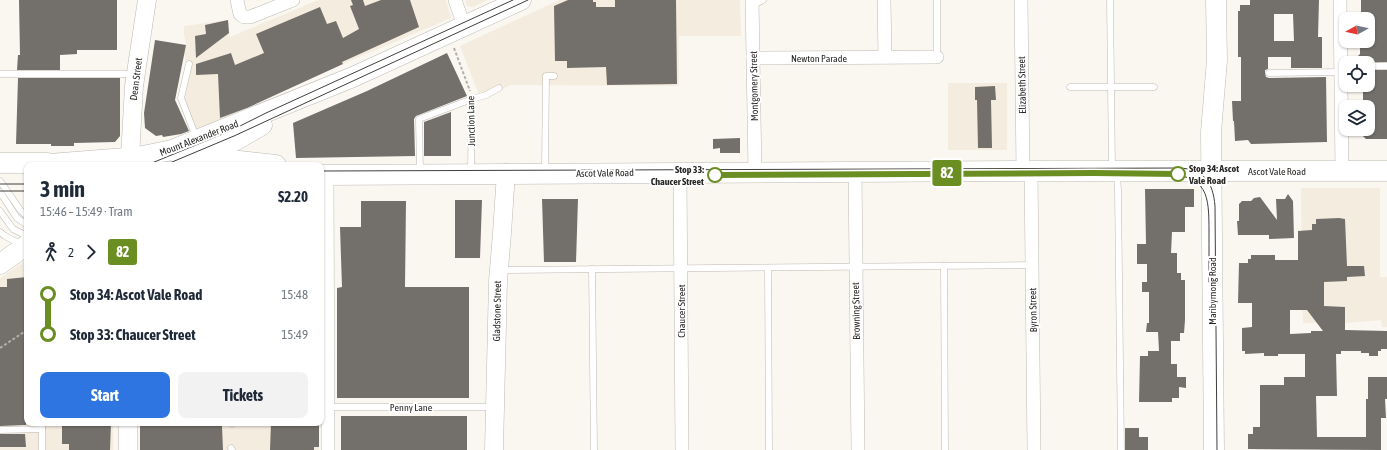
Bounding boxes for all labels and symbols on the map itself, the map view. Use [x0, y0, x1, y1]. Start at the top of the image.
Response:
north arrow [1339, 12, 1375, 48]
street label: Montgomery Street [748, 51, 760, 121]
street label: Newton Parade [791, 53, 847, 64]
street label: Elizabeth Street [1016, 56, 1028, 114]
street label: Dean Street [128, 57, 144, 101]
street label: Junction Lane [465, 95, 477, 146]
street label: Mount Alexander Road [158, 118, 240, 158]
line badge: 82 [929, 160, 965, 186]
place label: Stop 34: Ascot Vale Road [1188, 163, 1239, 186]
place label: Stop 33: Chaucer Street [651, 164, 704, 187]
marker: Stop 34: Ascot Vale Road [1170, 166, 1186, 182]
street label: Ascot Vale Road [1248, 166, 1306, 177]
street label: Ascot Vale Road [576, 167, 634, 179]
marker: Stop 33: Chaucer Street [707, 167, 723, 183]
street label: Maribyrnong Road [1207, 257, 1218, 325]
street label: Gladstone Street [491, 280, 503, 342]
street label: Browning Street [850, 282, 862, 340]
street label: Chaucer Street [676, 284, 687, 338]
street label: Byron Street [1027, 287, 1039, 332]
street label: Penny Lane [390, 402, 433, 413]

